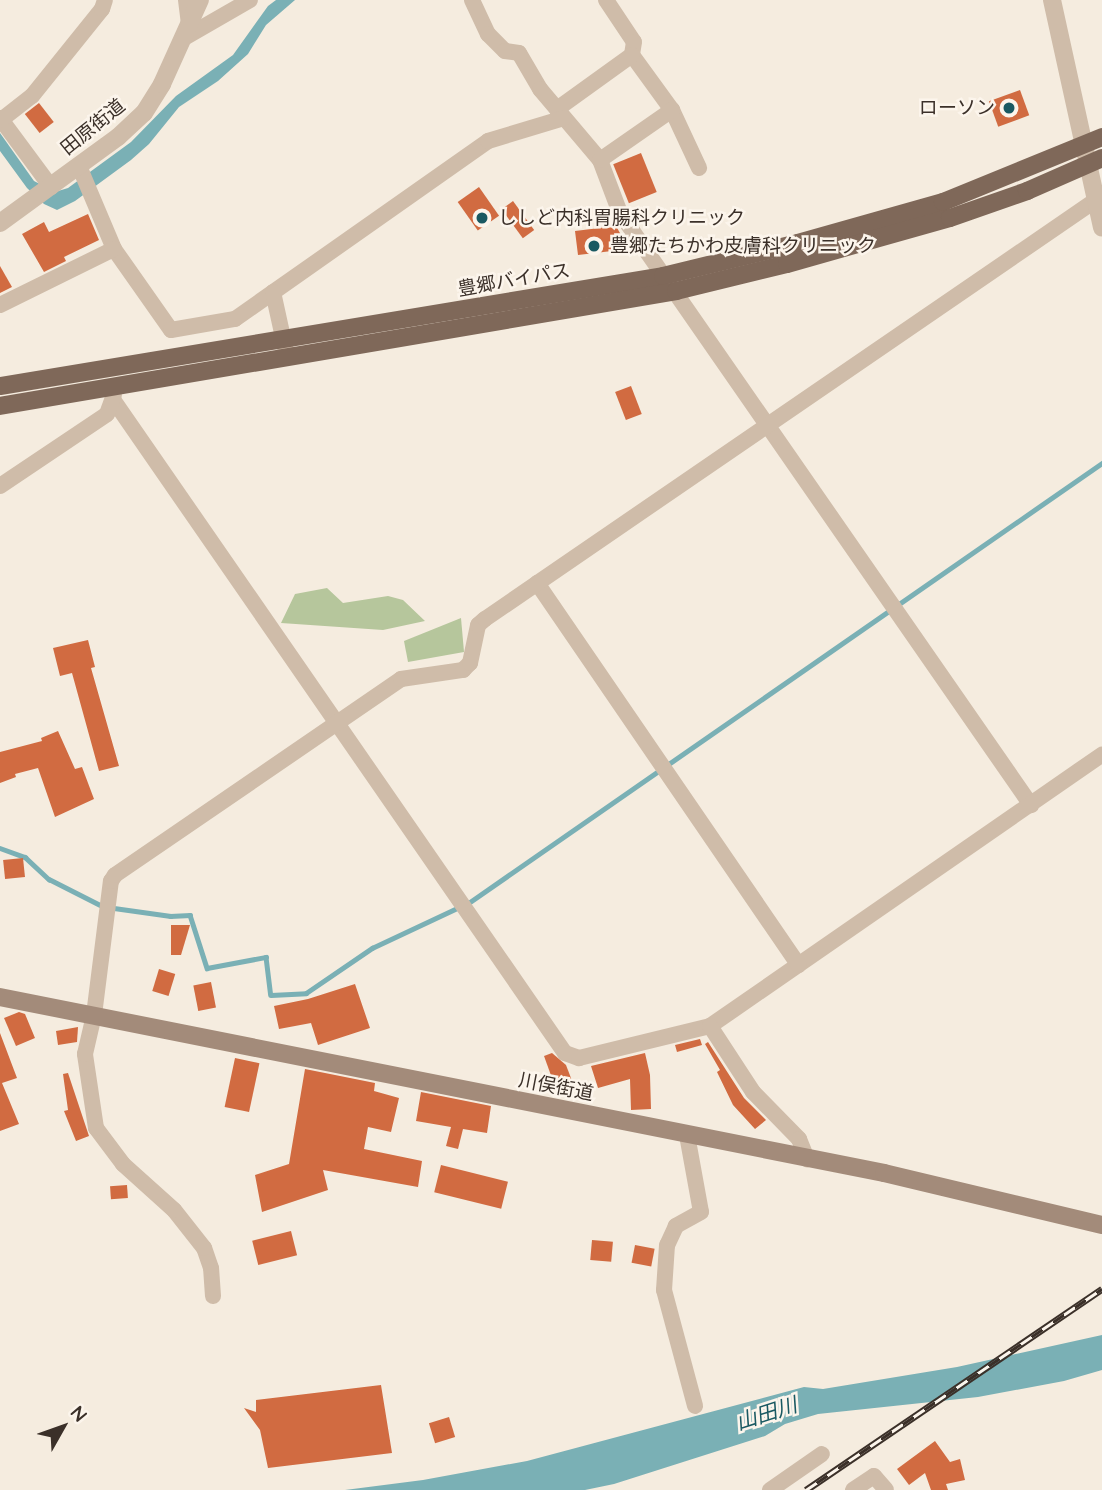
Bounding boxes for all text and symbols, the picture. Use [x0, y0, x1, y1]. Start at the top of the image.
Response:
street label: 田原街道 [56, 94, 130, 160]
place label: ローソン [919, 97, 995, 119]
marker: ローソン [1001, 100, 1017, 116]
place label: ししど内科胃腸科クリニック [498, 207, 745, 229]
marker: ししど内科胃腸科クリニック [472, 208, 492, 228]
place label: 豊郷たちかわ皮膚科クリニック [610, 235, 876, 257]
marker: 豊郷たちかわ皮膚科クリニック [584, 236, 604, 256]
street label: 豊郷バイパス [456, 259, 572, 301]
street label: 川俣街道 [517, 1069, 595, 1105]
water label: 山田川 [732, 1391, 800, 1435]
north arrow [28, 1392, 98, 1462]
text: N [65, 1400, 93, 1427]

